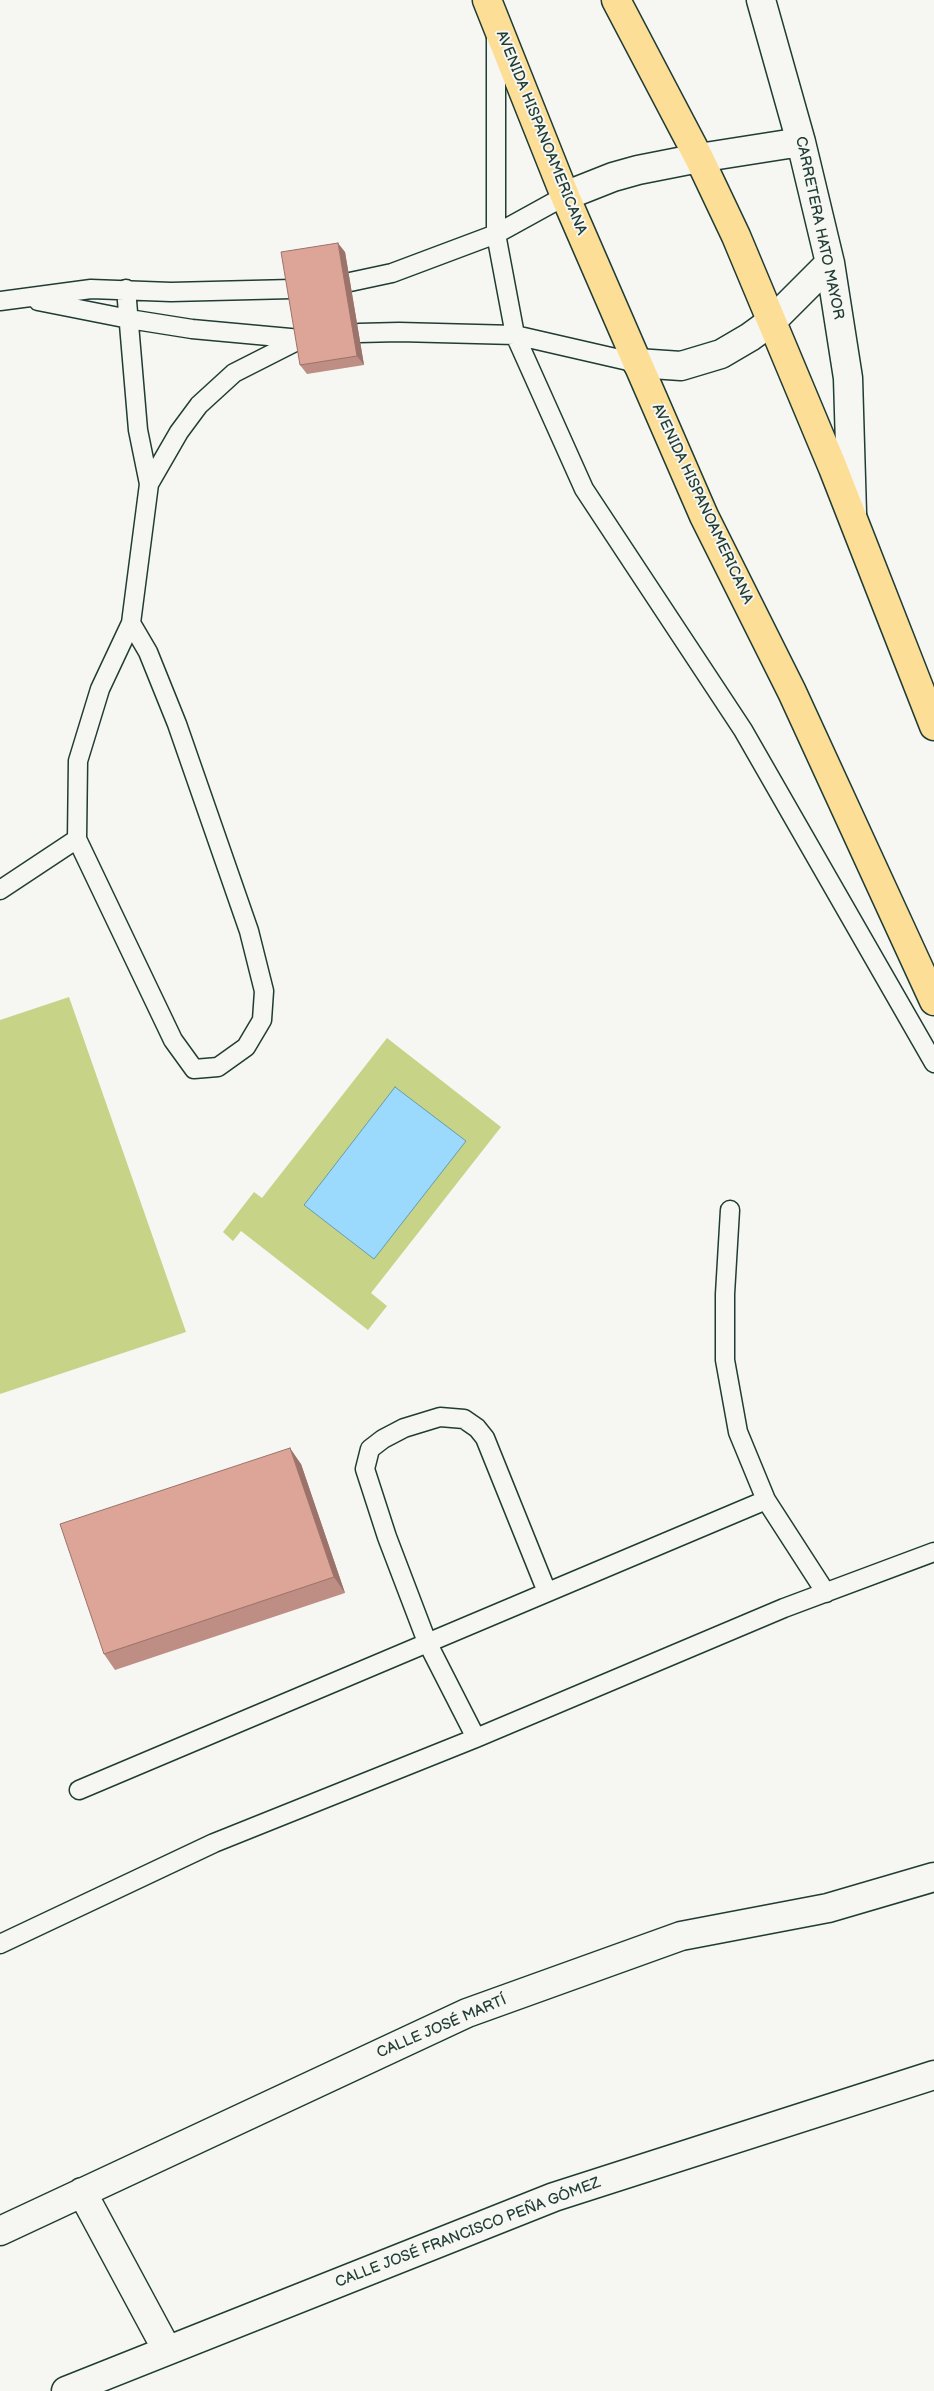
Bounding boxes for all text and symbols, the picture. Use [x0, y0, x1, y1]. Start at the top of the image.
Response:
street label: AVENIDA HISPANOAMERICANA [492, 28, 590, 238]
street label: CARRETERA HATO MAYOR [791, 135, 847, 321]
street label: AVENIDA HISPANOAMERICANA [648, 401, 756, 607]
street label: CALLE JOSÉ MARTÍ [374, 1991, 510, 2063]
street label: CALLE JOSÉ FRANCISCO PEÑA GÓMEZ [333, 2174, 603, 2292]

